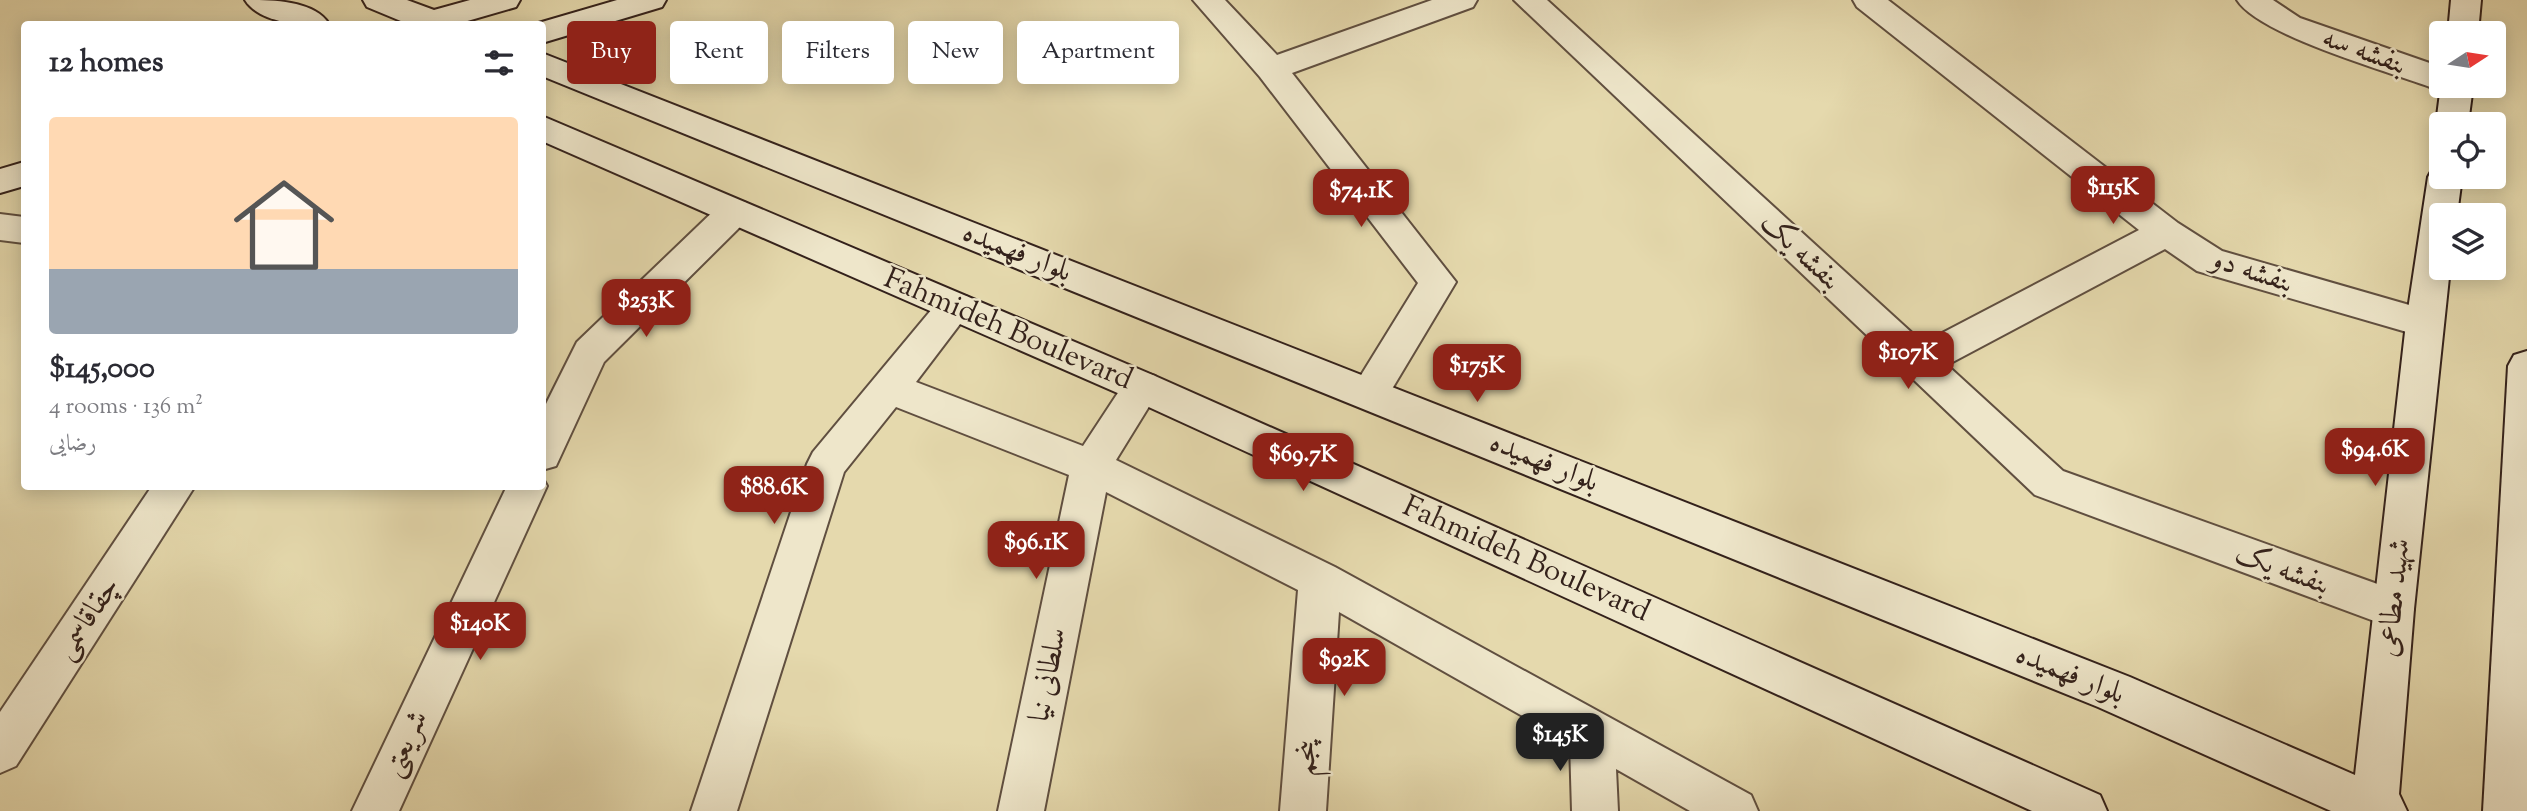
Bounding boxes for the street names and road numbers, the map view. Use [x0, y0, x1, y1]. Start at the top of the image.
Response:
street label: بنفشه سه [2316, 17, 2412, 87]
street label: بنفشه یک [1749, 203, 1851, 301]
street label: بلوار فهمیده [956, 212, 1078, 294]
street label: بنفشه دو [2203, 238, 2299, 305]
street label: Fahmideh Boulevard [877, 258, 1139, 402]
street label: بلوار فهمیده [1483, 422, 1605, 504]
street label: Fahmideh Boulevard [1395, 486, 1657, 634]
street label: بنفشه یک [2228, 533, 2336, 607]
street label: شهید مطاعی [2367, 536, 2423, 660]
street label: چقاقاسمی [44, 569, 132, 669]
street label: سلطانی نیا [1019, 624, 1079, 726]
street label: بلوار فهمیده [2009, 634, 2131, 716]
street label: شریعتی [372, 704, 440, 784]
street label: پنجم [1284, 736, 1334, 778]

